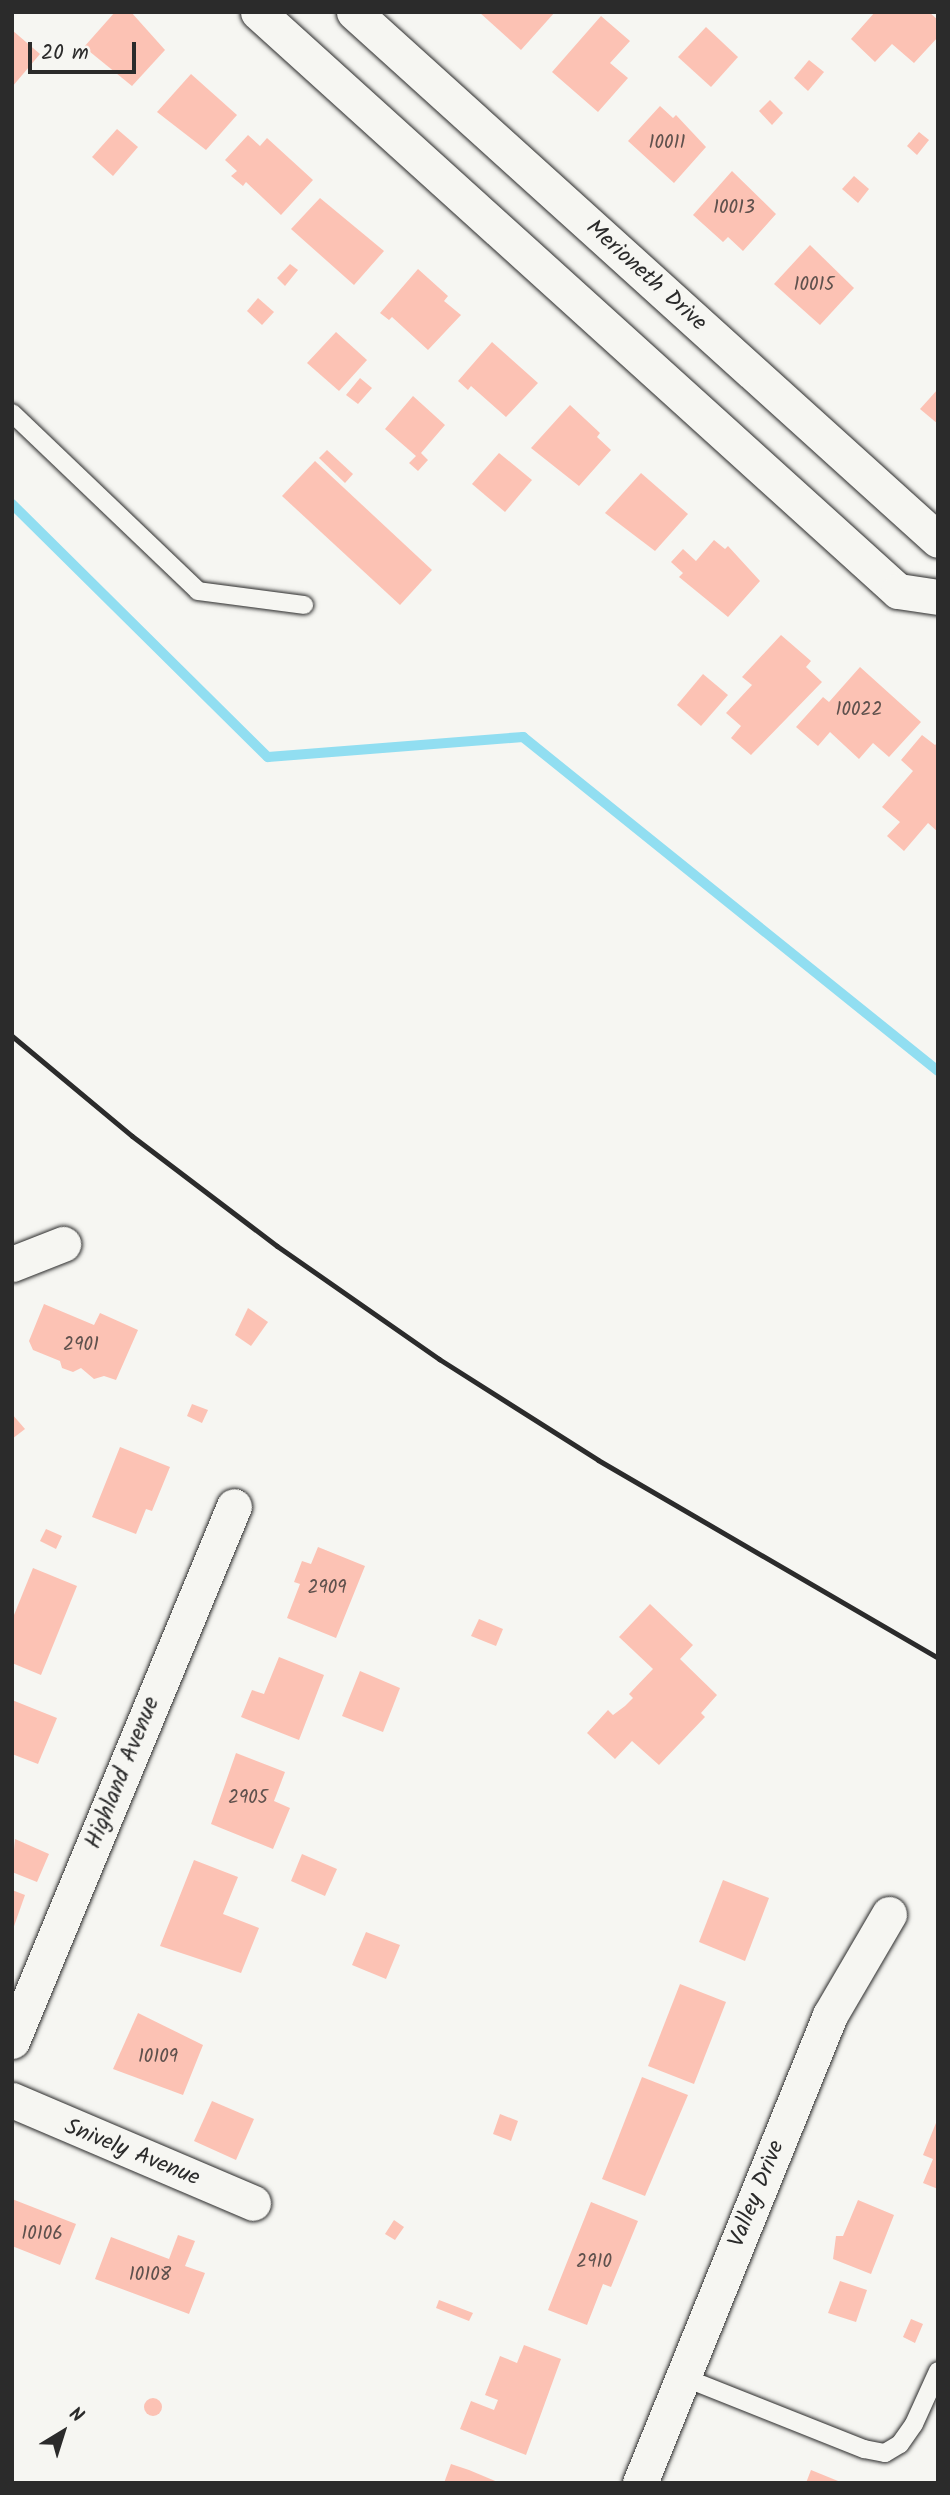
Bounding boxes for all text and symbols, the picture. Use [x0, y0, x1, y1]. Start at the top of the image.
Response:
scale bar [32, 28, 140, 72]
text: 20 m [41, 37, 89, 70]
house number: 10011 [649, 133, 685, 155]
house number: 10013 [713, 198, 755, 220]
street label: Merioneth Drive [580, 215, 712, 337]
house number: 10015 [793, 275, 835, 297]
house number: 10022 [835, 700, 883, 722]
house number: 2901 [63, 1335, 99, 1357]
house number: 2909 [307, 1578, 347, 1600]
street label: Highland Avenue [80, 1693, 166, 1853]
house number: 2905 [228, 1788, 268, 1810]
house number: 10109 [138, 2047, 178, 2069]
street label: Snively Avenue [60, 2113, 204, 2193]
street label: Valley Drive [723, 2137, 791, 2251]
house number: 10106 [21, 2224, 63, 2246]
house number: 2910 [576, 2252, 612, 2274]
house number: 10108 [129, 2265, 171, 2287]
north arrow [28, 2397, 98, 2467]
text: N [62, 2400, 90, 2431]

